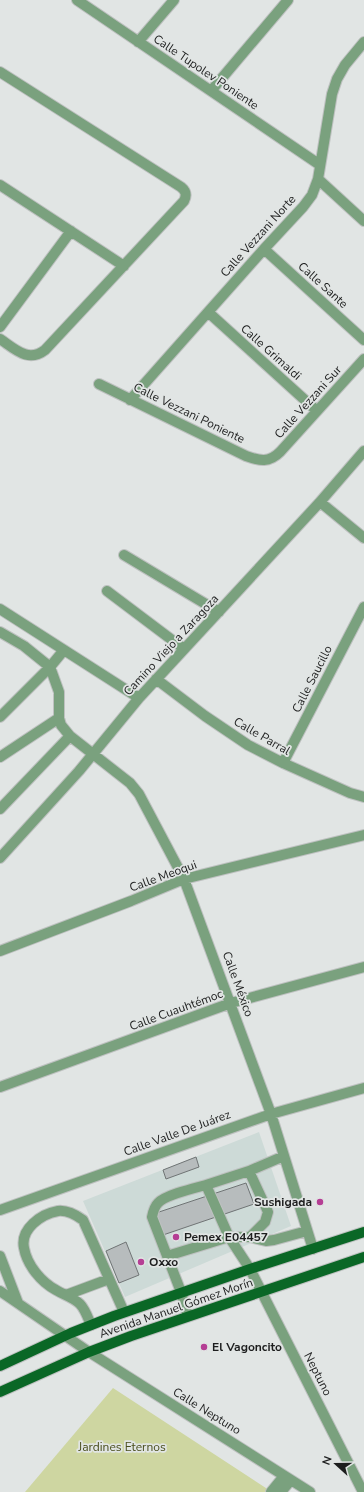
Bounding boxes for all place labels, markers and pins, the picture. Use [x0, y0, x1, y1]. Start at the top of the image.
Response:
place label: Sushigada [254, 1194, 312, 1210]
marker: Sushigada [315, 1197, 325, 1207]
place label: Pemex E04457 [184, 1229, 268, 1245]
marker: Pemex E04457 [171, 1232, 181, 1242]
place label: Oxxo [149, 1254, 178, 1270]
marker: Oxxo [136, 1257, 146, 1267]
place label: El Vagoncito [212, 1339, 282, 1355]
marker: El Vagoncito [199, 1342, 209, 1352]

